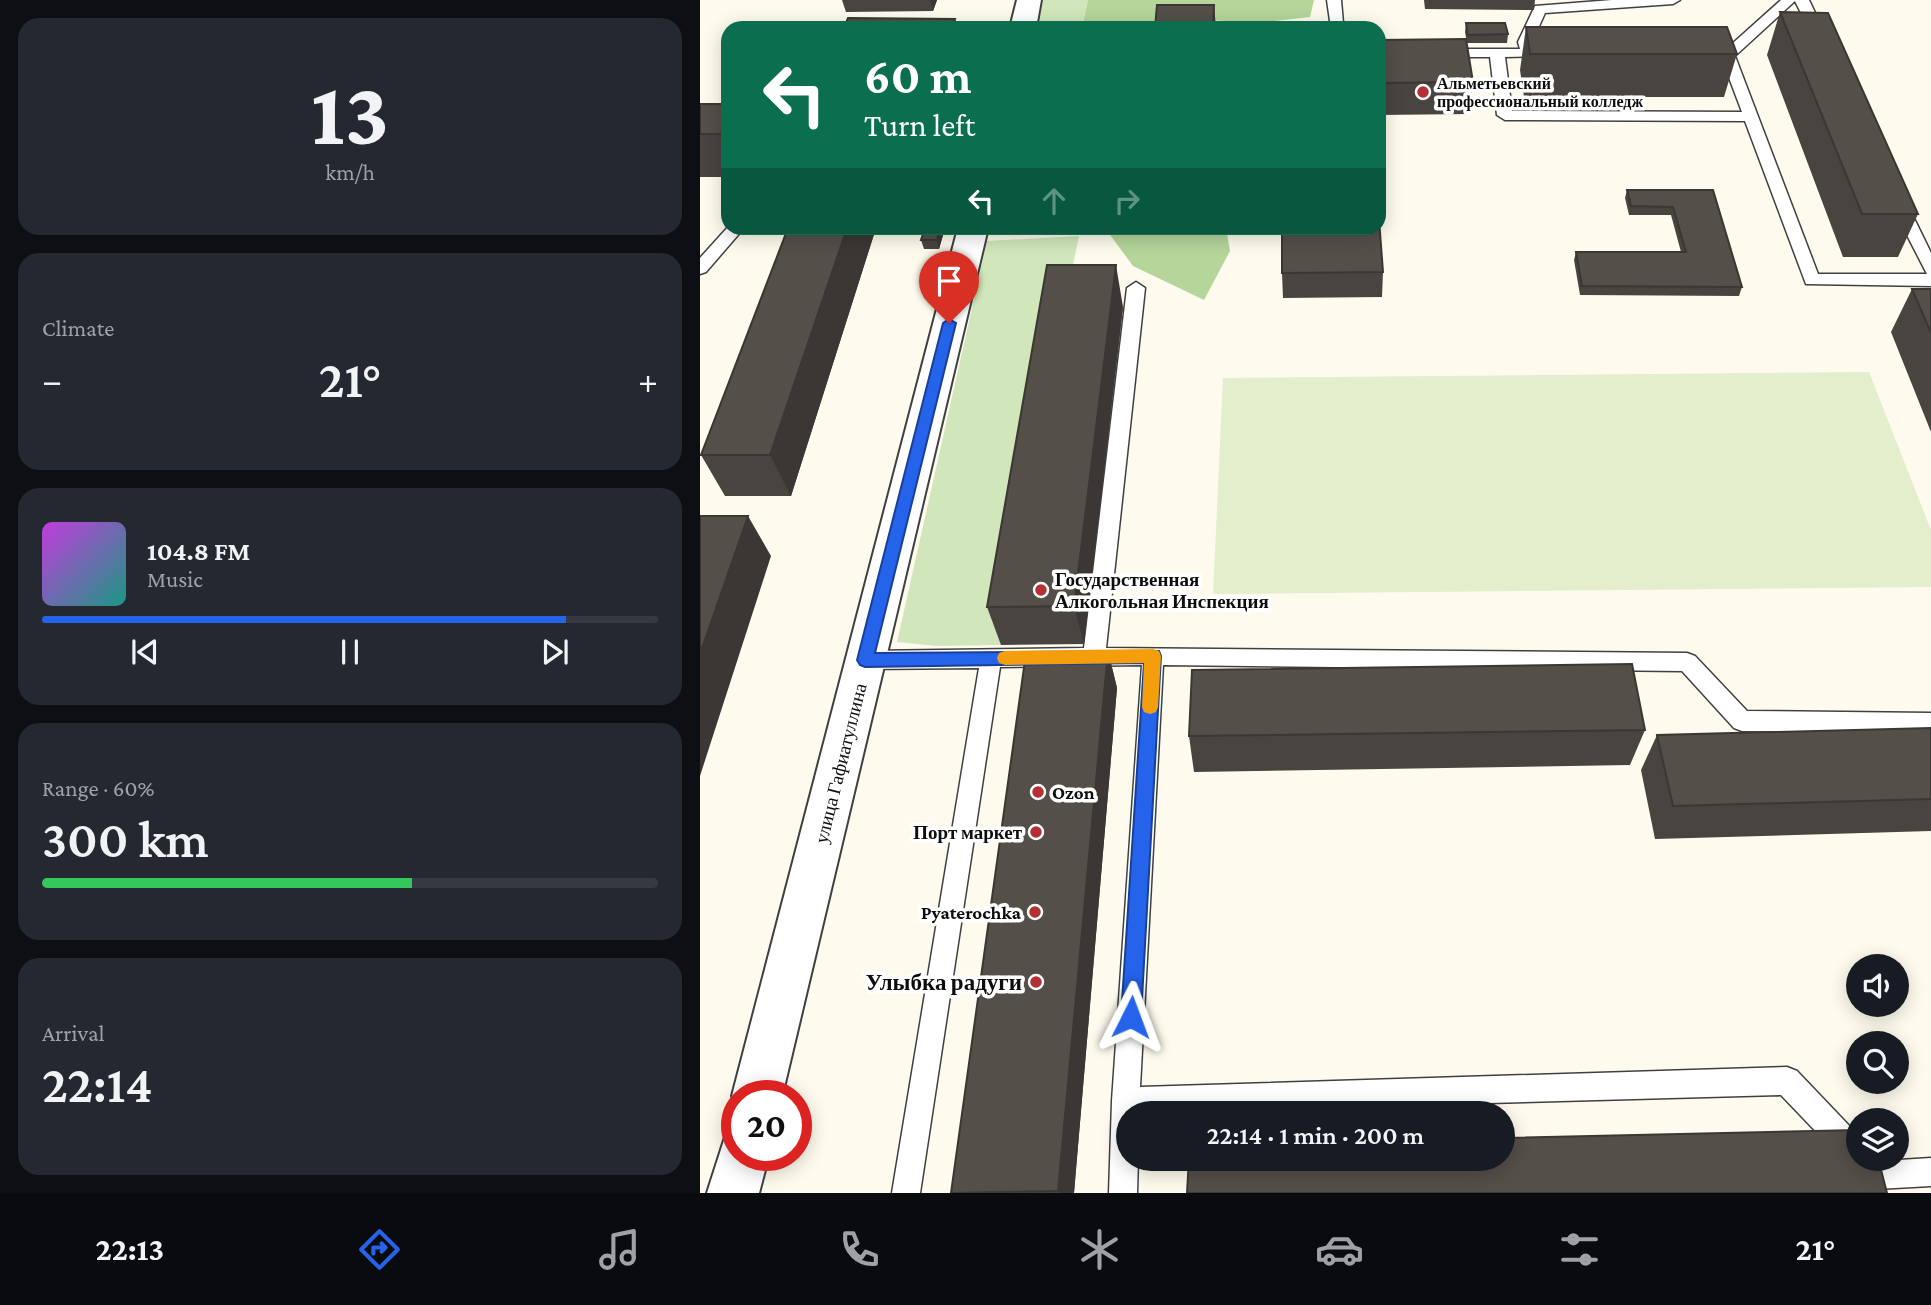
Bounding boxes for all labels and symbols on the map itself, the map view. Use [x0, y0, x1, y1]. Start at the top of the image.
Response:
place label: Альметьевский профессиональный колледж [1437, 75, 1643, 111]
marker: Альметьевский профессиональный колледж [1415, 84, 1431, 100]
pin [919, 251, 979, 323]
place label: Государственная Алкогольная Инспекция [1055, 569, 1269, 612]
marker: Государственная Алкогольная Инспекция [1033, 582, 1049, 598]
street label: улица Гафиатуллина [810, 680, 871, 845]
place label: Ozon [1052, 782, 1095, 803]
marker: Ozon [1030, 784, 1046, 800]
place label: Порт маркет [913, 822, 1023, 843]
marker: Порт маркет [1028, 824, 1044, 840]
place label: Pyaterochka [921, 902, 1022, 923]
marker: Pyaterochka [1027, 904, 1043, 920]
place label: Улыбка радуги [865, 969, 1022, 995]
marker: Улыбка радуги [1028, 974, 1044, 990]
position arrow [1094, 980, 1168, 1054]
speed limit sign: 20 [721, 1080, 812, 1171]

